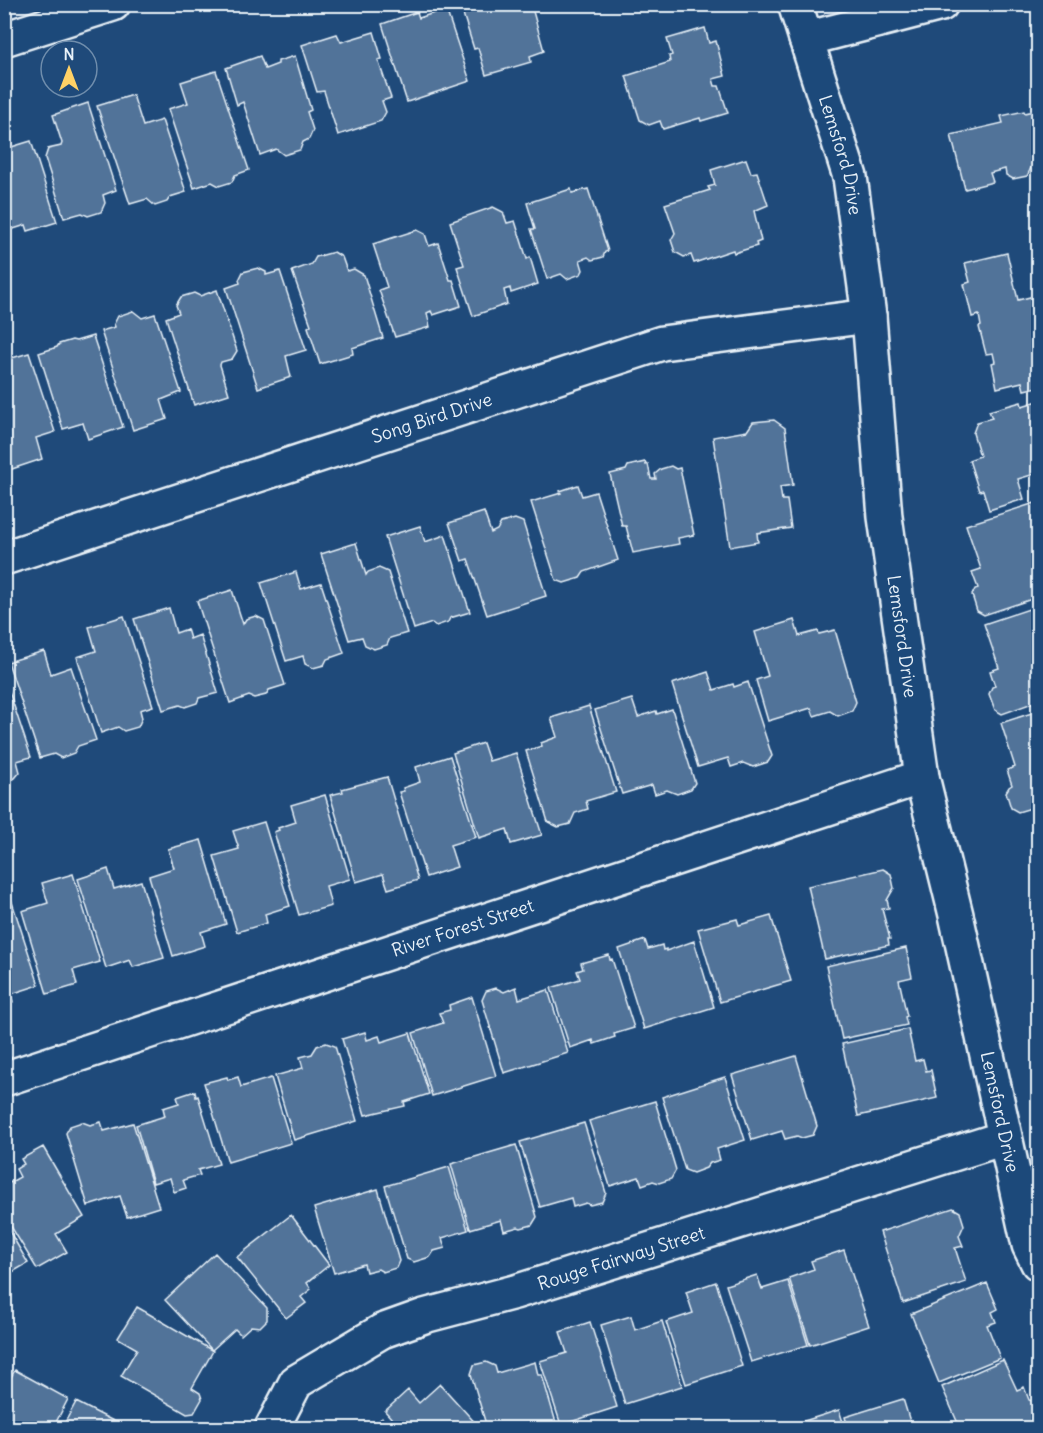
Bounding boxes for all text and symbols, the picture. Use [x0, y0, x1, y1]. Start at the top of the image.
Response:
north arrow [39, 39, 99, 99]
text: N [63, 44, 75, 64]
street label: Lemsford Drive [814, 92, 867, 216]
street label: Song Bird Drive [368, 387, 495, 448]
street label: Lemsford Drive [882, 574, 923, 699]
street label: River Forest Street [389, 893, 537, 962]
street label: Lemsford Drive [976, 1049, 1025, 1175]
street label: Rouge Fairway Street [535, 1221, 708, 1295]

